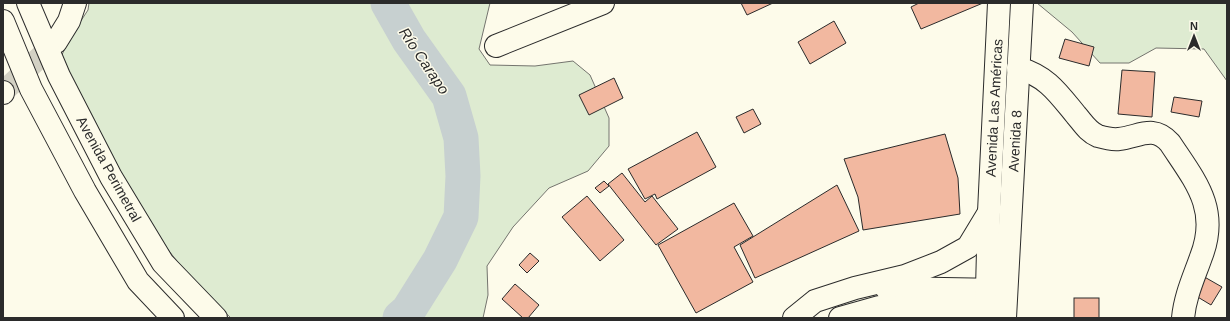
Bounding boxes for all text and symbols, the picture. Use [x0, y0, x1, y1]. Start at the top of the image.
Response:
north arrow [1174, 16, 1214, 56]
text: N [1190, 20, 1198, 32]
water label: Río Carapo [396, 24, 453, 97]
street label: Avenida Las Américas [982, 39, 1006, 177]
street label: Avenida 8 [1005, 109, 1025, 172]
street label: Avenida Perimetral [73, 114, 145, 224]

